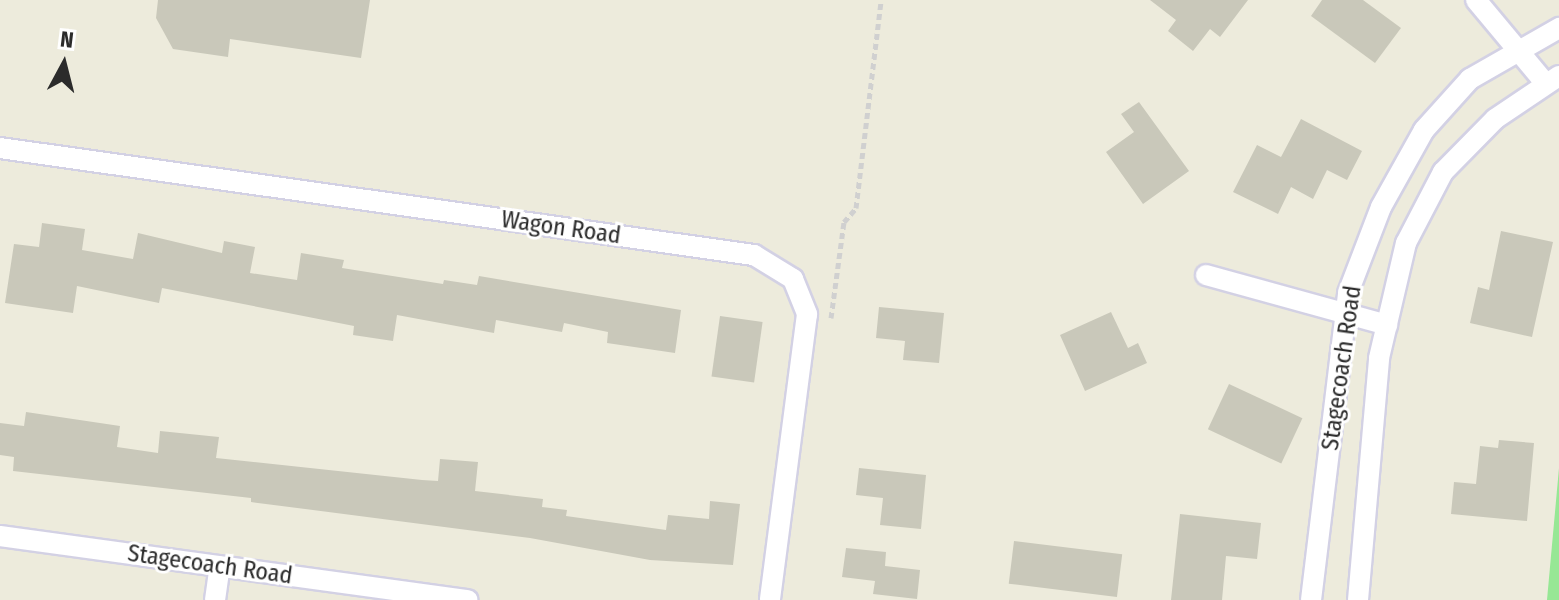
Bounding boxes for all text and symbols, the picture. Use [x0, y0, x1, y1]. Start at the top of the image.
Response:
north arrow [24, 24, 104, 104]
text: N [59, 25, 75, 54]
street label: Wagon Road [499, 205, 623, 251]
street label: Stagecoach Road [1316, 284, 1368, 452]
street label: Stagecoach Road [126, 539, 294, 591]

